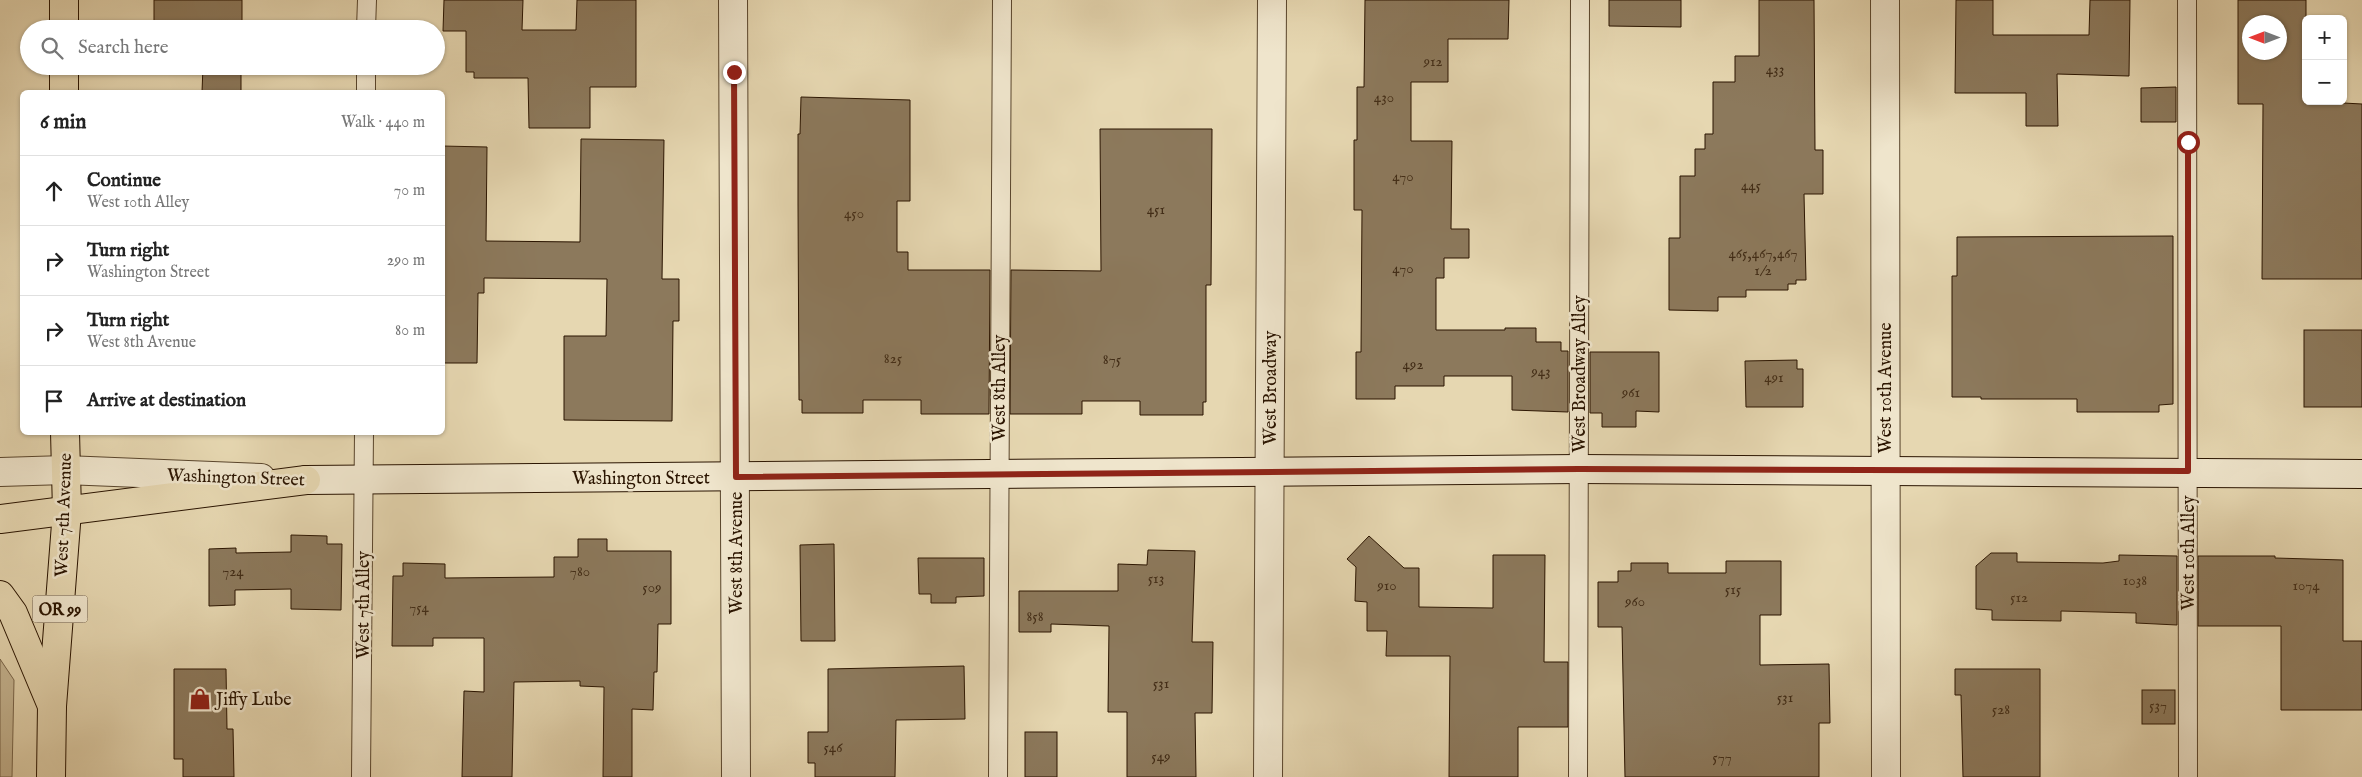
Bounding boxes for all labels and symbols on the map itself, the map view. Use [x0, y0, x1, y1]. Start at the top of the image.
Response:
north arrow [2242, 15, 2287, 60]
house number: 912 [1422, 52, 1443, 71]
house number: 433 [1766, 60, 1784, 79]
route end [723, 61, 746, 84]
house number: 430 [1374, 88, 1394, 107]
route start [2177, 131, 2200, 154]
house number: 470 [1392, 167, 1414, 186]
house number: 445 [1741, 176, 1762, 195]
house number: 451 [1147, 200, 1165, 219]
house number: 450 [844, 204, 864, 223]
house number: 465,467,467 1/2 [1728, 244, 1798, 280]
house number: 470 [1392, 259, 1414, 278]
street label: West Broadway Alley [1569, 295, 1592, 453]
street label: West 10th Avenue [1875, 322, 1898, 454]
street label: West Broadway [1260, 331, 1283, 445]
street label: West 8th Alley [989, 334, 1012, 441]
house number: 825 [884, 349, 903, 368]
house number: 875 [1103, 350, 1122, 369]
house number: 492 [1403, 355, 1423, 374]
house number: 943 [1530, 362, 1551, 381]
house number: 491 [1764, 368, 1784, 387]
house number: 961 [1621, 383, 1640, 402]
street label: West 7th Avenue [51, 453, 78, 577]
street label: Washington Street [167, 465, 305, 492]
street label: Washington Street [572, 468, 710, 491]
street label: West 8th Avenue [726, 492, 749, 614]
street label: West 10th Alley [2178, 495, 2201, 611]
street label: West 7th Alley [353, 551, 376, 659]
house number: 724 [222, 562, 244, 581]
house number: 780 [570, 562, 590, 581]
house number: 513 [1148, 569, 1164, 588]
house number: 1038 [2123, 571, 2147, 590]
house number: 910 [1376, 576, 1397, 595]
house number: 1074 [2292, 576, 2320, 595]
house number: 509 [642, 578, 662, 597]
house number: 515 [1725, 580, 1742, 599]
house number: 512 [2010, 588, 2028, 607]
house number: 960 [1624, 592, 1645, 611]
road number: OR 99 [32, 596, 88, 622]
house number: 754 [409, 598, 430, 617]
house number: 858 [1026, 607, 1044, 626]
house number: 531 [1153, 674, 1169, 693]
shop icon: Jiffy Lube [187, 686, 213, 712]
house number: 531 [1777, 688, 1793, 707]
place label: Jiffy Lube [214, 689, 292, 712]
house number: 537 [2149, 696, 2167, 715]
house number: 528 [1992, 700, 2010, 719]
house number: 546 [823, 738, 843, 757]
house number: 549 [1151, 747, 1171, 766]
house number: 577 [1712, 748, 1732, 767]

